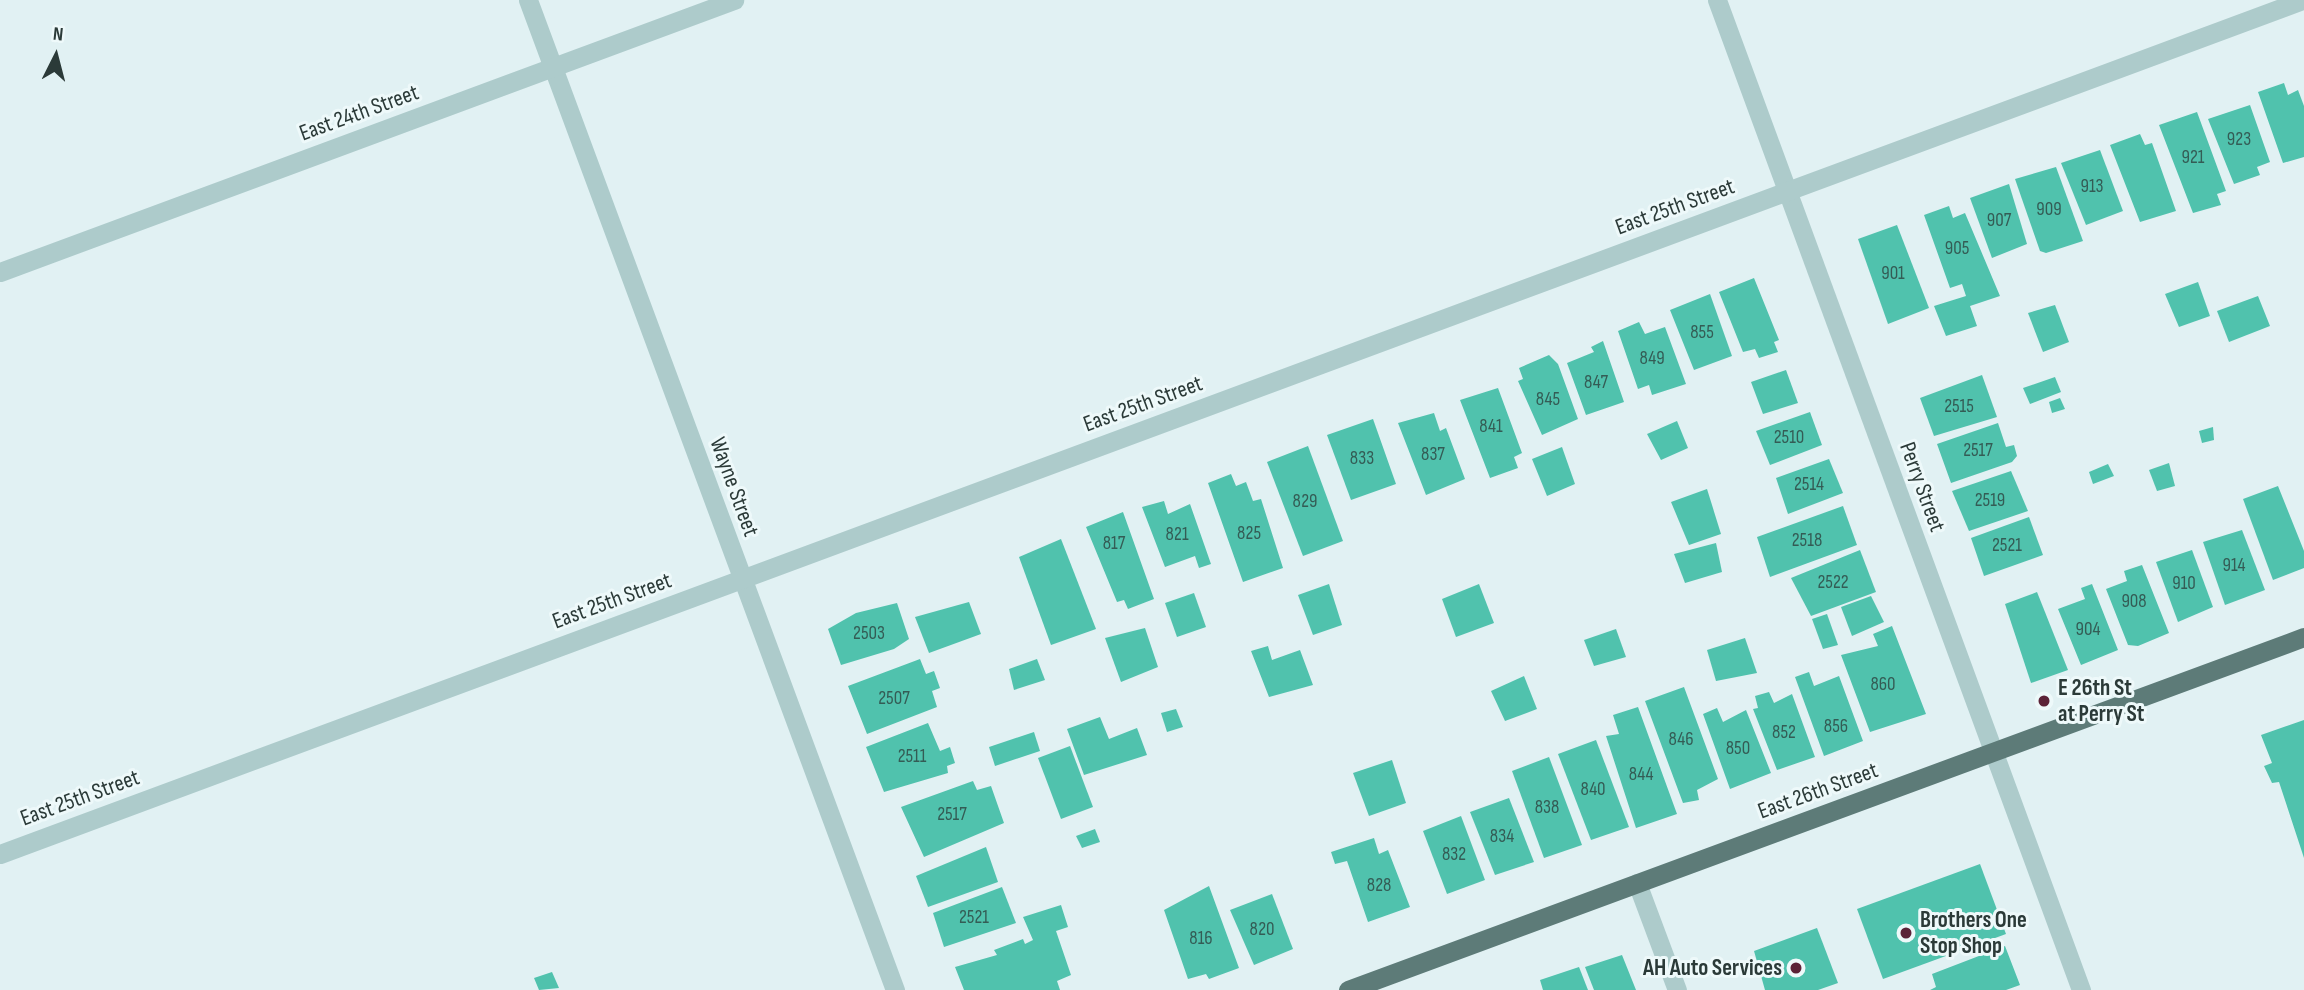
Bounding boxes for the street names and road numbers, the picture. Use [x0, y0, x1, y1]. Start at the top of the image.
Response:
street label: East 24th Street [296, 79, 422, 147]
street label: East 25th Street [1612, 173, 1738, 241]
street label: East 25th Street [1080, 370, 1206, 438]
street label: Wayne Street [703, 434, 765, 540]
street label: Perry Street [1893, 438, 1951, 536]
street label: East 25th Street [549, 567, 675, 635]
street label: East 26th Street [1754, 757, 1882, 825]
street label: East 25th Street [17, 764, 143, 832]

